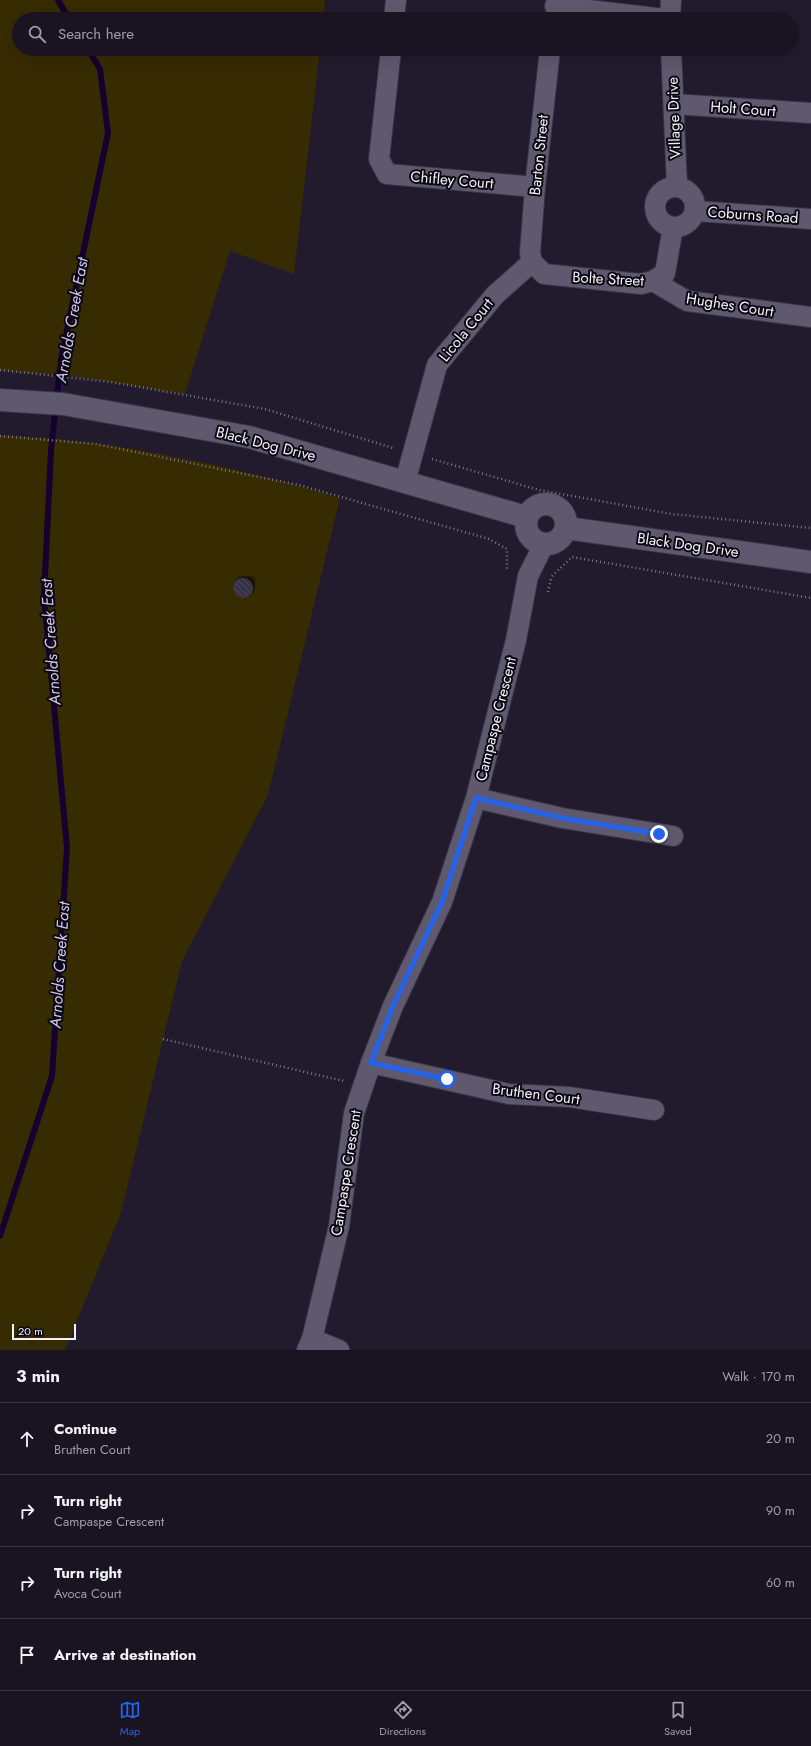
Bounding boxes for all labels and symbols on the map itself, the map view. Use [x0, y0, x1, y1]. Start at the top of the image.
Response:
street label: Village Drive [662, 76, 686, 159]
street label: Holt Court [710, 96, 777, 122]
street label: Barton Street [524, 113, 554, 196]
street label: Chifley Court [409, 165, 495, 195]
street label: Coburns Road [707, 201, 799, 229]
water label: Arnolds Creek East [49, 255, 94, 385]
street label: Bolte Street [572, 266, 645, 292]
street label: Hughes Court [685, 287, 776, 323]
street label: Licola Court [433, 293, 499, 367]
street label: Black Dog Drive [214, 421, 318, 467]
street label: Black Dog Drive [636, 527, 740, 563]
water label: Arnolds Creek East [35, 577, 66, 707]
street label: Campaspe Crescent [470, 654, 522, 783]
route end [650, 825, 668, 843]
water label: Arnolds Creek East [44, 900, 75, 1030]
route start [438, 1070, 456, 1088]
street label: Bruthen Court [491, 1078, 581, 1110]
street label: Campaspe Crescent [325, 1108, 367, 1238]
scale bar [12, 1322, 76, 1341]

